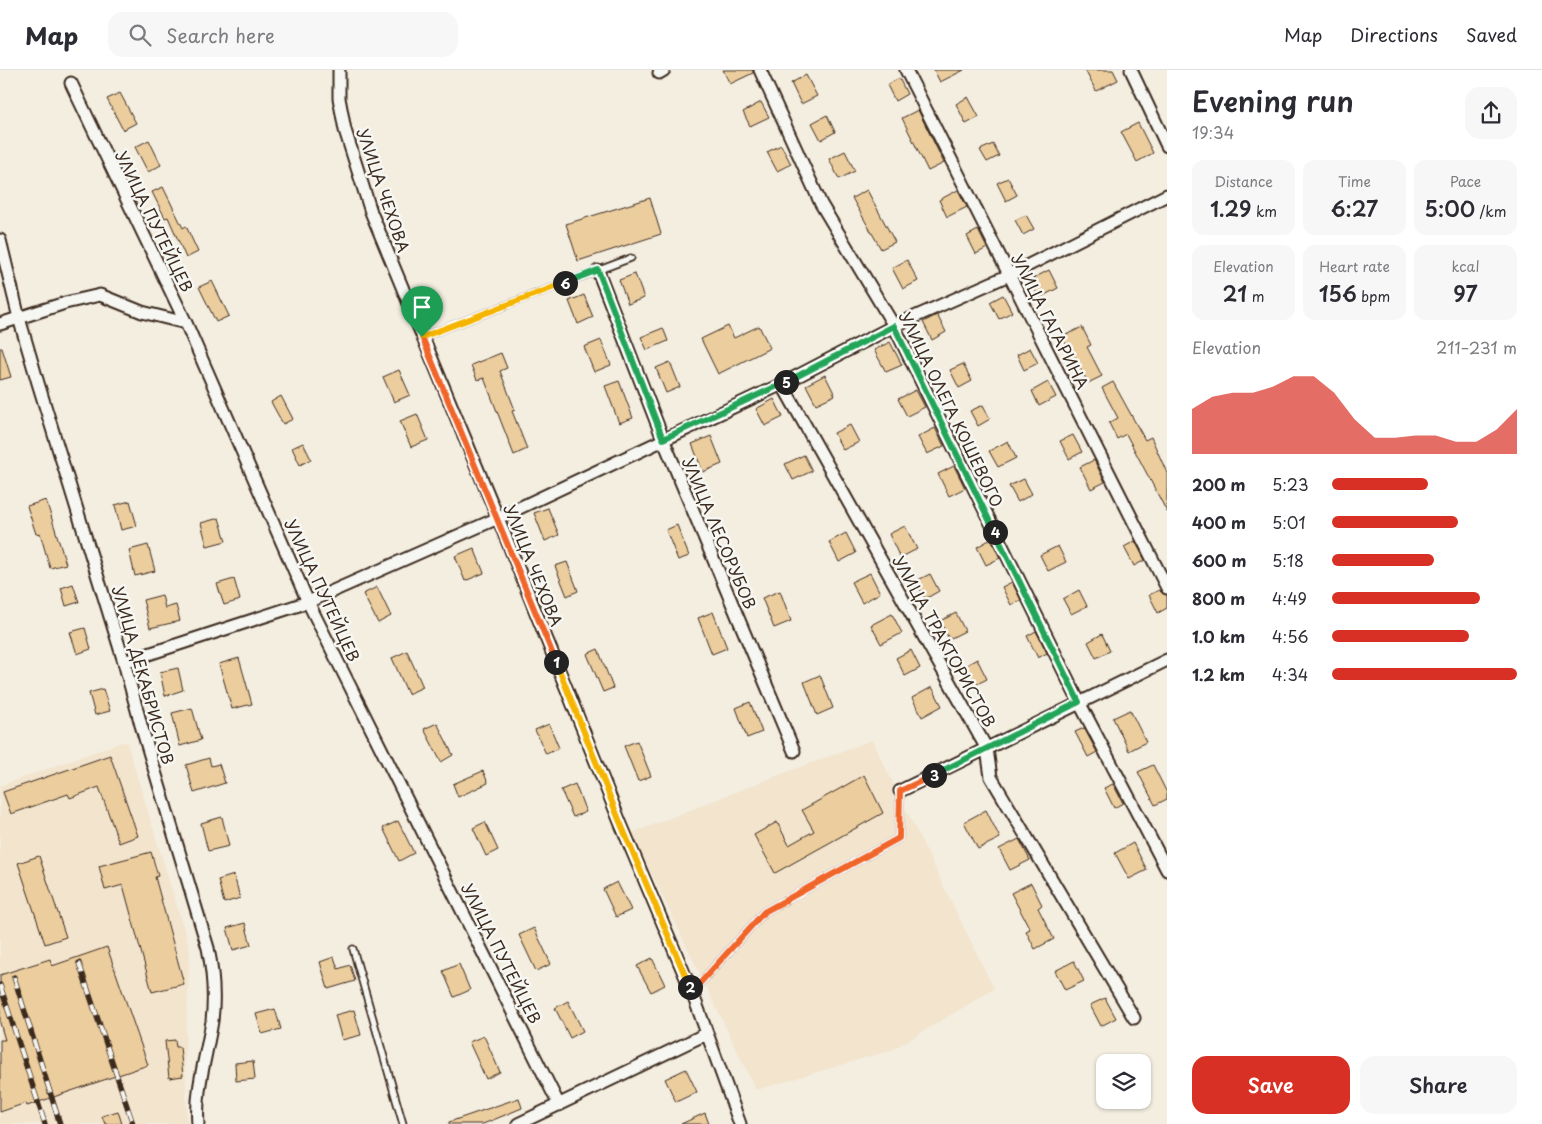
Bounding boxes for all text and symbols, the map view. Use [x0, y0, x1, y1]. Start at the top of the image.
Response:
search box [108, 12, 458, 57]
text: Map [25, 17, 78, 53]
icon: search [126, 21, 154, 49]
text: Search here [166, 21, 275, 49]
text: Map [1284, 21, 1322, 48]
text: Directions [1350, 21, 1438, 48]
text: Saved [1466, 21, 1517, 48]
text: Evening run [1192, 79, 1354, 122]
button: share [1465, 87, 1517, 139]
text: 19:34 [1192, 120, 1234, 144]
street label: УЛИЦА ЧЕХОВА [352, 125, 417, 256]
street label: УЛИЦА ПУТЕЙЦЕВ [110, 146, 200, 296]
text: Distance [1214, 171, 1273, 192]
text: Time [1338, 171, 1371, 192]
text: Pace [1450, 171, 1481, 192]
text: 1.29 [1210, 192, 1251, 224]
text: 6:27 [1331, 192, 1378, 224]
text: 5:00 [1425, 192, 1475, 224]
text: km [1251, 201, 1277, 222]
text: /km [1475, 201, 1506, 222]
street label: УЛИЦА ГАГАРИНА [1006, 249, 1096, 393]
text: Elevation [1213, 256, 1274, 277]
text: Heart rate [1319, 256, 1390, 277]
text: kcal [1452, 256, 1479, 277]
pin: 6 [552, 270, 578, 296]
text: 6 [561, 273, 570, 294]
text: 21 [1223, 277, 1247, 309]
text: 156 [1319, 277, 1357, 309]
text: 97 [1453, 277, 1478, 309]
pin [401, 286, 443, 337]
text: m [1247, 286, 1264, 307]
text: bpm [1357, 286, 1390, 307]
icon: arrive [408, 293, 436, 321]
street label: УЛИЦА ОЛЕГА КОШЕВОГО [894, 307, 1010, 511]
text: Elevation [1192, 335, 1261, 359]
text: 211–231 m [1436, 335, 1517, 359]
pin: 5 [774, 370, 798, 394]
text: 5 [782, 372, 791, 393]
street label: УЛИЦА ЛЕСОРУБОВ [677, 454, 763, 612]
text: 200 m [1192, 472, 1246, 496]
text: 5:23 [1272, 472, 1309, 496]
street label: УЛИЦА ЧЕХОВА [499, 500, 570, 630]
text: 400 m [1192, 510, 1246, 534]
text: 5:01 [1272, 510, 1306, 534]
street label: УЛИЦА ПУТЕЙЦЕВ [279, 515, 367, 665]
pin: 4 [982, 520, 1008, 544]
text: 4 [991, 522, 1000, 543]
text: 600 m [1192, 548, 1246, 572]
text: 5:18 [1272, 548, 1304, 572]
street label: УЛИЦА ТРАКТОРИСТОВ [888, 551, 1002, 731]
street label: УЛИЦА ДЕКАБРИСТОВ [107, 583, 181, 767]
text: 800 m [1192, 586, 1245, 610]
text: 4:49 [1272, 586, 1307, 610]
text: 1.0 km [1192, 624, 1245, 648]
text: 4:56 [1272, 624, 1309, 648]
pin: 1 [544, 650, 568, 674]
text: 1 [553, 652, 560, 673]
text: 1.2 km [1192, 662, 1245, 686]
text: 4:34 [1272, 662, 1308, 686]
pin: 3 [922, 762, 946, 788]
text: 3 [930, 765, 939, 786]
street label: УЛИЦА ПУТЕЙЦЕВ [456, 879, 548, 1027]
pin: 2 [678, 974, 702, 1000]
text: 2 [686, 977, 695, 998]
map controls [1096, 1054, 1151, 1109]
button: layers [1096, 1054, 1151, 1109]
button: Save [1192, 1056, 1350, 1114]
button: Share [1360, 1056, 1517, 1114]

